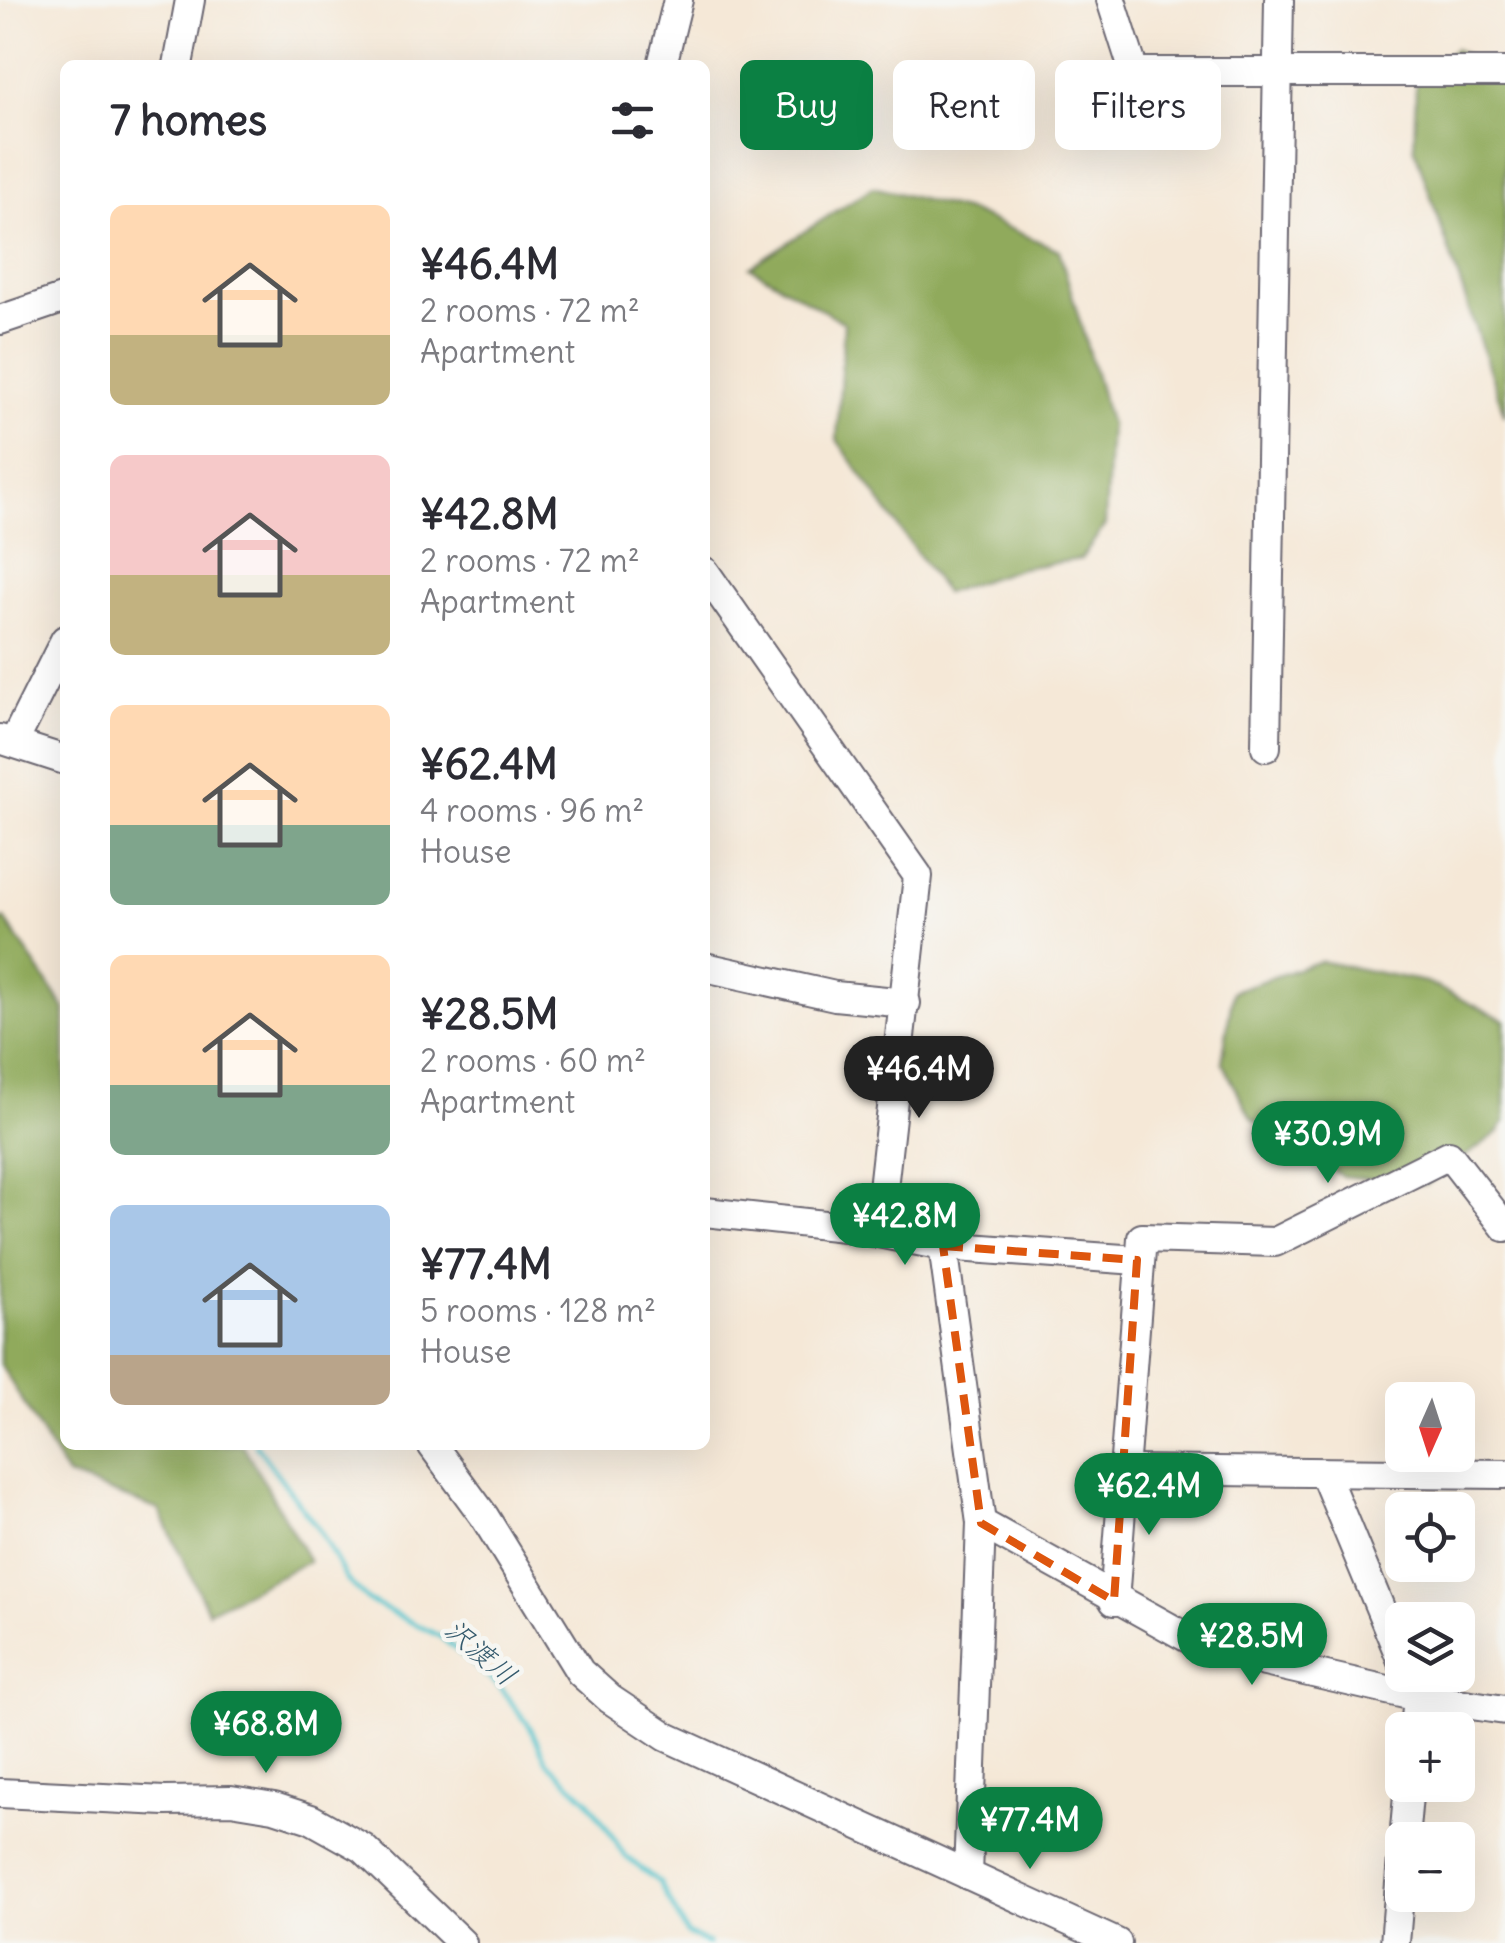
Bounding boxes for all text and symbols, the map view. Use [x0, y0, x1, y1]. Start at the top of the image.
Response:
chip: Buy [740, 60, 873, 150]
chip: Rent [893, 60, 1035, 150]
chip: Filters [1055, 60, 1221, 150]
icon: filters [605, 93, 660, 148]
text: 7 homes [110, 94, 267, 146]
text: ¥46.4M [420, 238, 559, 290]
icon: home [190, 245, 310, 365]
text: 2 rooms · 72 m² [420, 290, 640, 331]
text: Apartment [420, 331, 575, 372]
text: ¥42.8M [420, 488, 559, 540]
icon: home [190, 495, 310, 615]
text: 2 rooms · 72 m² [420, 540, 640, 581]
text: Apartment [420, 581, 575, 622]
text: ¥62.4M [420, 738, 558, 790]
icon: home [190, 745, 310, 865]
text: 4 rooms · 96 m² [420, 790, 644, 831]
text: House [420, 831, 511, 872]
text: ¥28.5M [420, 988, 559, 1040]
icon: home [190, 995, 310, 1115]
pin: ¥46.4M [838, 1036, 1000, 1121]
text: 2 rooms · 60 m² [420, 1040, 646, 1081]
text: ¥46.4M [866, 1048, 972, 1089]
text: Apartment [420, 1081, 575, 1122]
pin: ¥30.9M [1247, 1101, 1409, 1186]
text: ¥30.9M [1274, 1113, 1382, 1154]
pin: ¥42.8M [824, 1183, 986, 1268]
text: ¥42.8M [852, 1195, 958, 1236]
text: ¥77.4M [420, 1238, 552, 1290]
icon: home [190, 1245, 310, 1365]
text: 5 rooms · 128 m² [420, 1290, 656, 1331]
text: House [420, 1331, 511, 1372]
north arrow [1385, 1382, 1475, 1472]
map controls [1385, 1382, 1475, 1912]
pin: ¥62.4M [1068, 1453, 1230, 1538]
text: ¥62.4M [1096, 1465, 1202, 1506]
button: locate [1385, 1492, 1475, 1582]
button: layers [1385, 1602, 1475, 1692]
pin: ¥28.5M [1171, 1603, 1333, 1688]
water label: 沢渡川 [437, 1611, 525, 1693]
text: ¥28.5M [1199, 1615, 1305, 1656]
pin: ¥68.8M [185, 1691, 347, 1776]
text: ¥68.8M [213, 1703, 319, 1744]
button: + [1385, 1712, 1475, 1802]
pin: ¥77.4M [949, 1787, 1111, 1872]
text: ¥77.4M [980, 1799, 1080, 1840]
button: − [1385, 1822, 1475, 1912]

